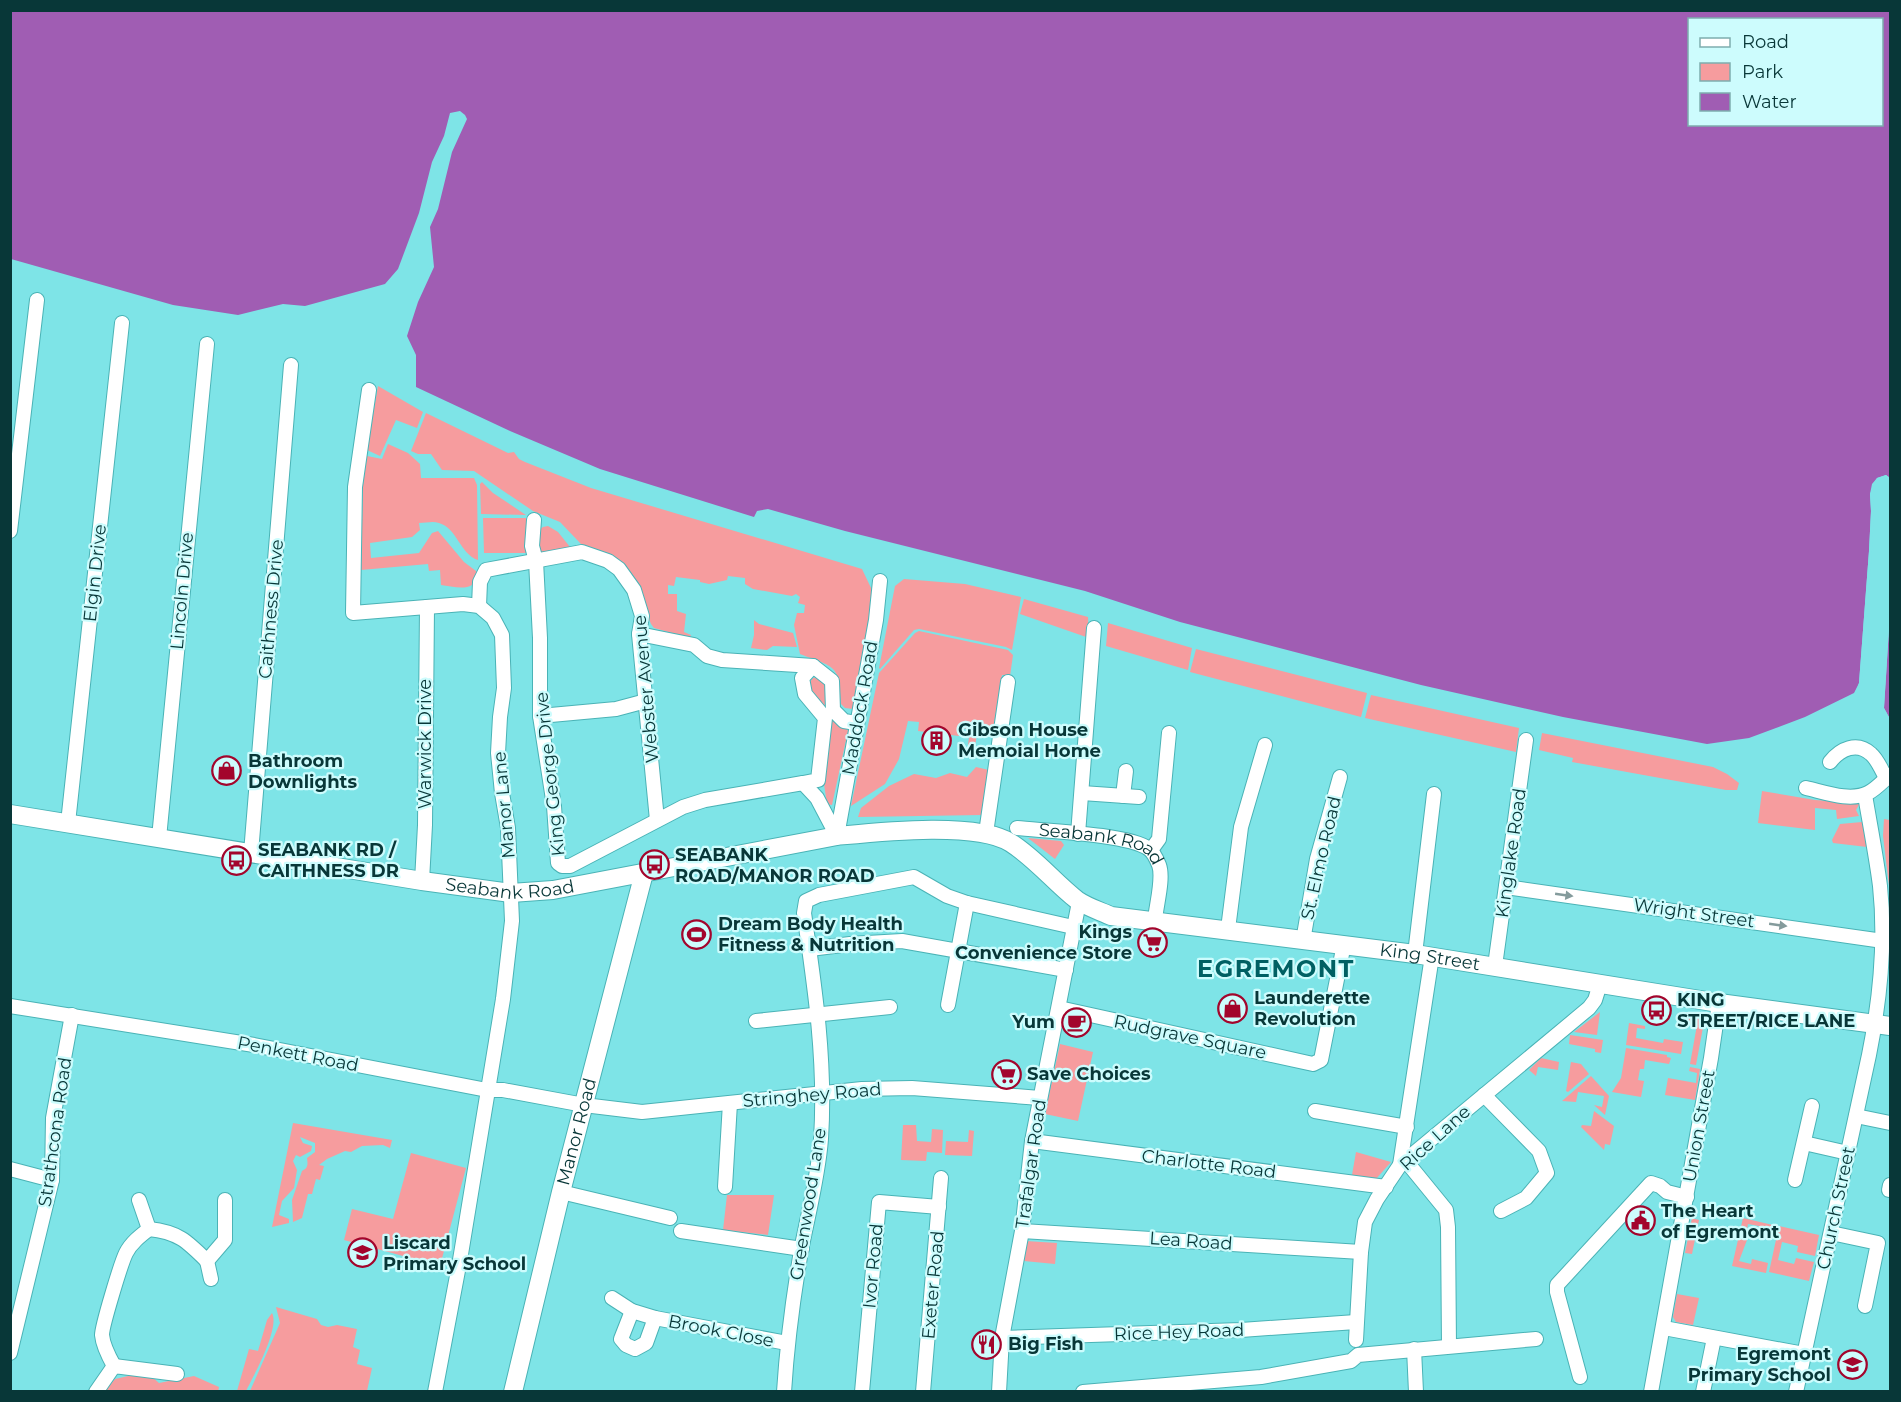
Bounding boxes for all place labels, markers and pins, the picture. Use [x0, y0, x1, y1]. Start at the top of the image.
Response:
place label: Gibson House Memoial Home [958, 719, 1101, 762]
building icon: Gibson House Memoial Home [921, 724, 953, 756]
place label: Bathroom Downlights [248, 750, 357, 793]
shop icon: Bathroom Downlights [211, 755, 243, 787]
place label: SEABANK RD / CAITHNESS DR [258, 839, 399, 882]
bus stop icon: SEABANK RD / CAITHNESS DR [221, 844, 253, 876]
place label: SEABANK ROAD/MANOR ROAD [675, 844, 875, 887]
bus stop icon: SEABANK ROAD/MANOR ROAD [638, 849, 670, 881]
place label: Dream Body Health Fitness & Nutrition [718, 913, 903, 956]
sports icon: Dream Body Health Fitness & Nutrition [681, 918, 713, 950]
place label: Kings Convenience Store [955, 921, 1132, 964]
supermarket icon: Kings Convenience Store [1137, 926, 1169, 958]
place label: Launderette Revolution [1254, 987, 1370, 1030]
place label: KING STREET/RICE LANE [1677, 989, 1855, 1032]
shop icon: Launderette Revolution [1217, 992, 1249, 1024]
bus stop icon: KING STREET/RICE LANE [1640, 994, 1672, 1026]
cafe icon: Yum [1060, 1006, 1092, 1038]
place label: Yum [1011, 1011, 1055, 1033]
supermarket icon: Save Choices [990, 1058, 1022, 1090]
place label: Save Choices [1027, 1063, 1151, 1085]
place label: The Heart of Egremont [1661, 1200, 1780, 1243]
public building icon: The Heart of Egremont [1624, 1205, 1656, 1237]
place label: Liscard Primary School [383, 1232, 526, 1275]
school or university icon: Liscard Primary School [346, 1237, 378, 1269]
restaurant icon: Big Fish [971, 1328, 1003, 1360]
place label: Big Fish [1008, 1333, 1084, 1355]
place label: Egremont Primary School [1688, 1343, 1831, 1386]
school or university icon: Egremont Primary School [1836, 1348, 1868, 1380]

